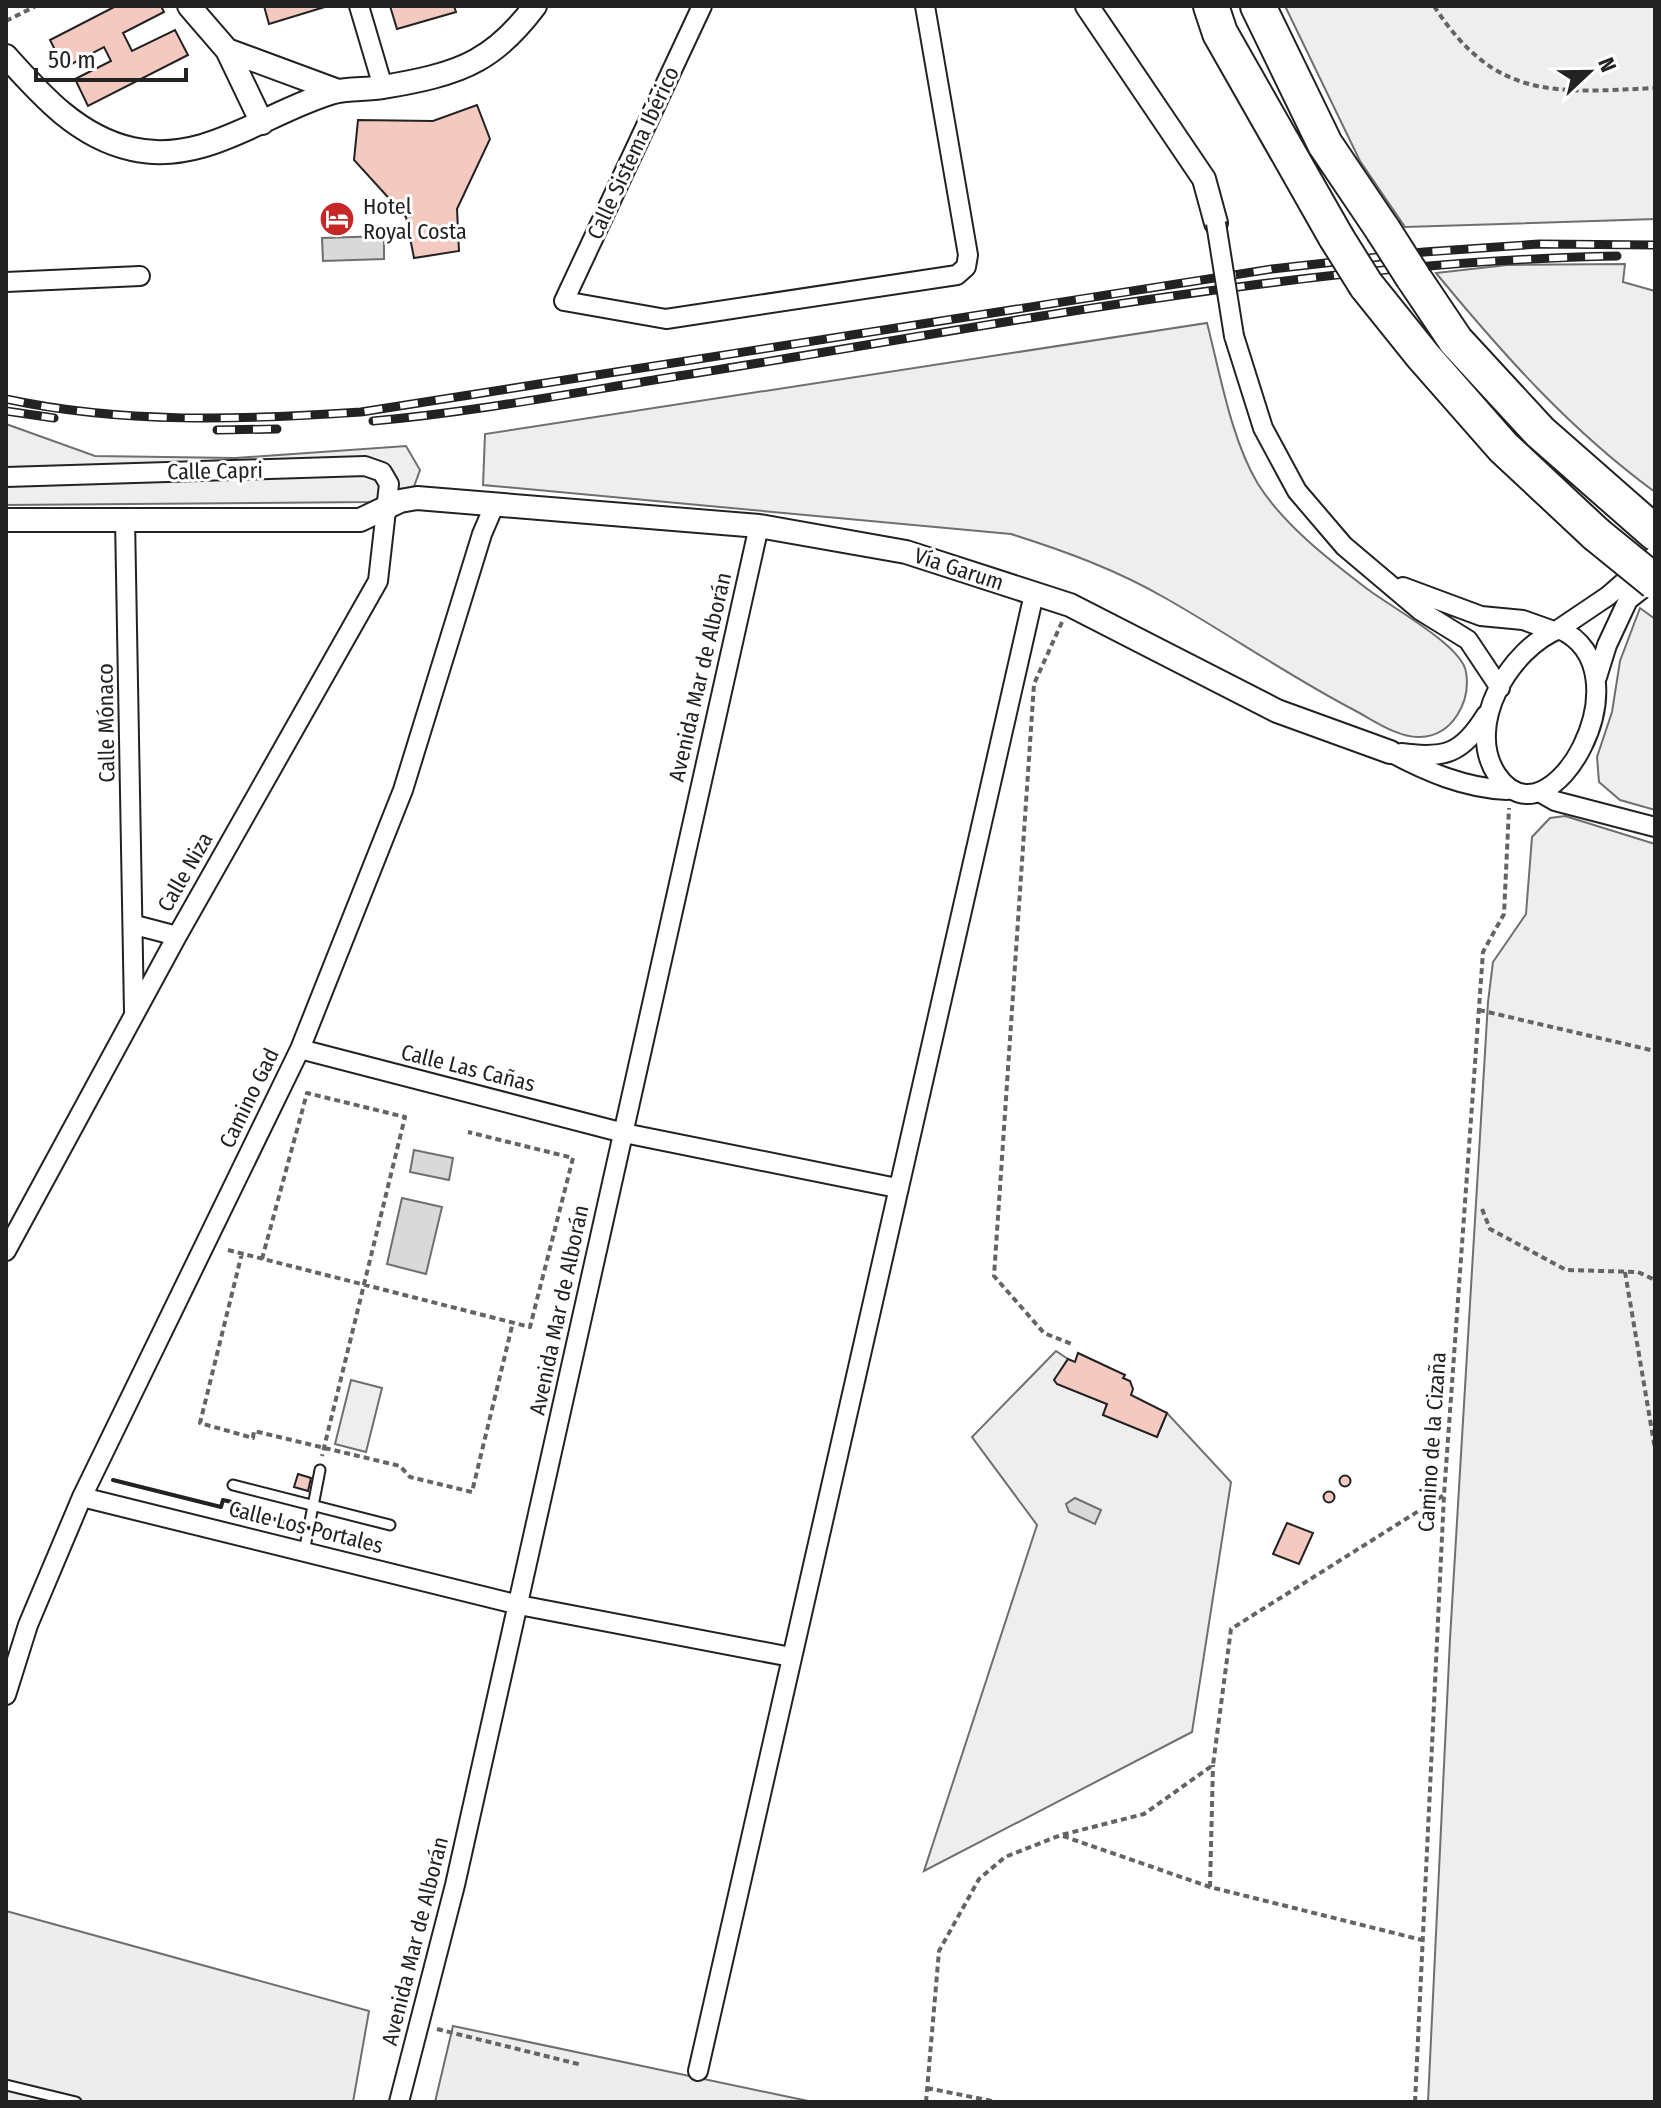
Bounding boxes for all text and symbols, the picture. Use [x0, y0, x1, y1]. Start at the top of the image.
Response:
scale bar [36, 32, 186, 82]
north arrow [1549, 32, 1629, 112]
text: 50 m [48, 46, 96, 74]
text: N [1592, 54, 1622, 76]
street label: Calle Sistema Ibérico [581, 62, 685, 244]
place label: Hotel Royal Costa [363, 193, 467, 245]
hotel icon: Hotel Royal Costa [318, 200, 356, 238]
street label: Calle Capri [167, 457, 263, 485]
street label: Vía Garum [911, 542, 1007, 596]
street label: Avenida Mar de Alborán [663, 570, 737, 784]
street label: Calle Mónaco [91, 663, 121, 783]
street label: Calle Niza [152, 828, 218, 916]
street label: Calle Las Cañas [398, 1038, 538, 1098]
street label: Camino Gad [213, 1044, 285, 1152]
street label: Avenida Mar de Alborán [524, 1202, 594, 1418]
street label: Camino de la Cizaña [1412, 1351, 1452, 1533]
street label: Calle Los Portales [226, 1495, 386, 1559]
street label: Avenida Mar de Alborán [376, 1834, 454, 2048]

